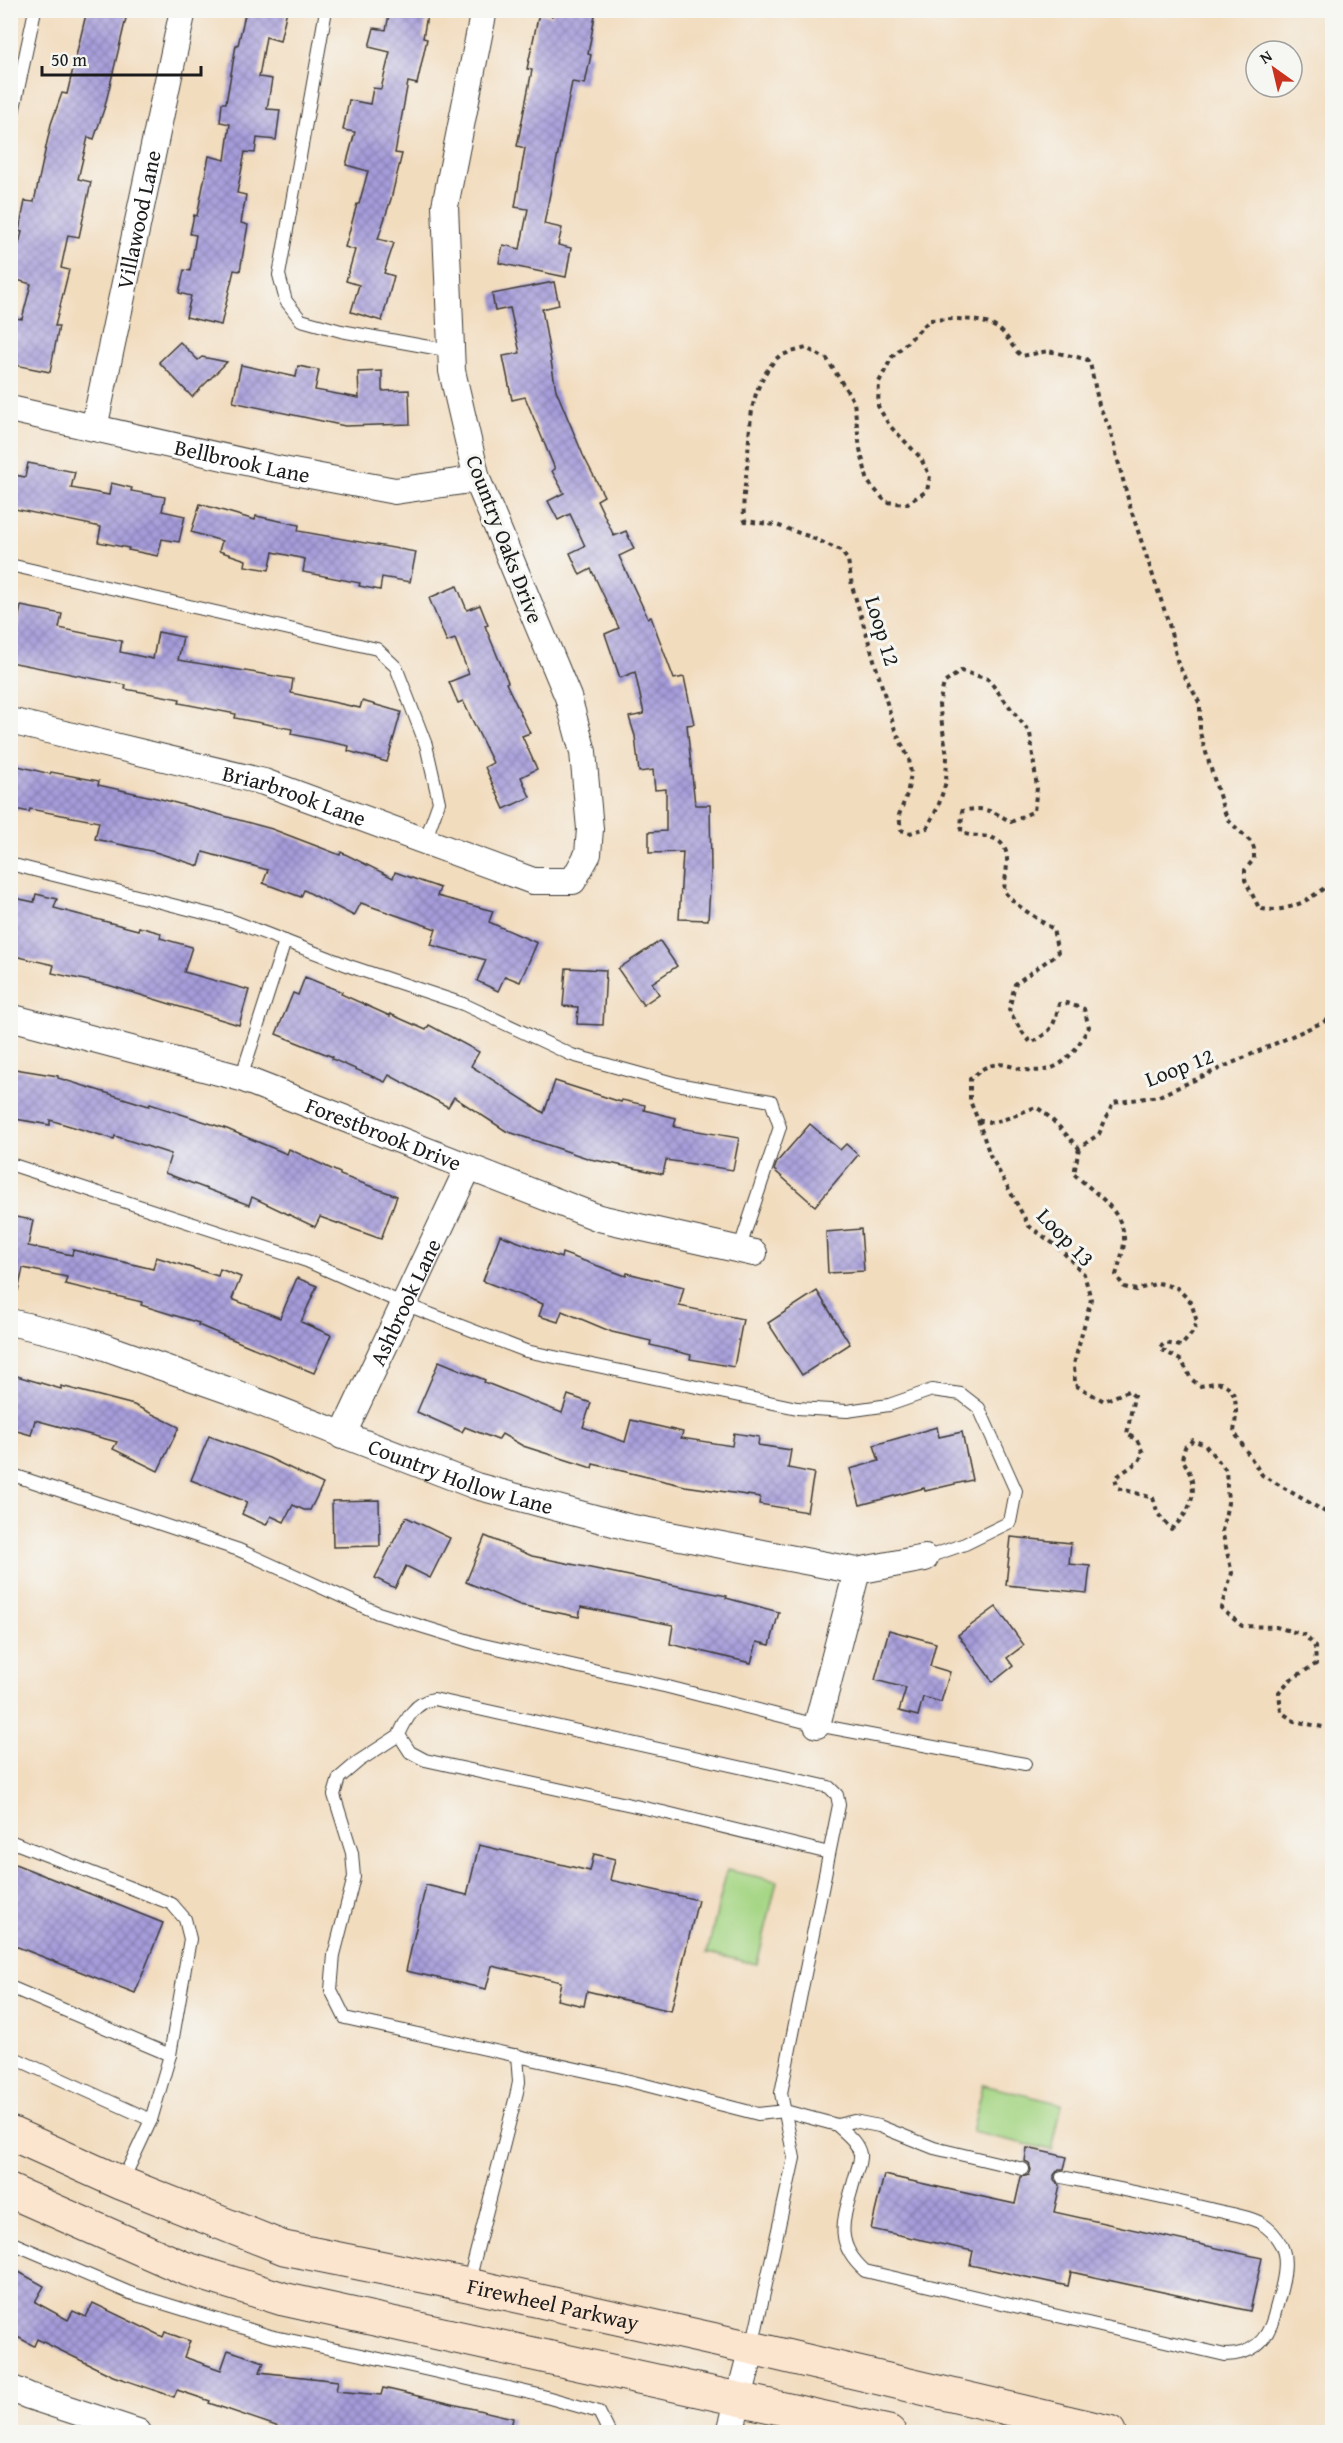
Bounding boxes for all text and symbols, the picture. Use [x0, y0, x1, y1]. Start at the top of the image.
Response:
scale bar [42, 39, 201, 77]
north arrow [1244, 39, 1304, 99]
text: N [1254, 43, 1277, 70]
text: 50 m [51, 46, 87, 73]
street label: Villawood Lane [108, 147, 169, 292]
street label: Bellbrook Lane [172, 431, 313, 491]
street label: Country Oaks Drive [458, 450, 552, 628]
street label: Loop 12 [857, 592, 909, 670]
street label: Briarbrook Lane [219, 757, 371, 834]
street label: Loop 12 [1140, 1039, 1218, 1095]
street label: Forestbrook Drive [301, 1089, 466, 1179]
street label: Loop 13 [1030, 1200, 1102, 1274]
street label: Ashbrook Lane [361, 1233, 449, 1371]
street label: Country Hollow Lane [364, 1430, 557, 1522]
street label: Firewheel Parkway [464, 2269, 642, 2338]

